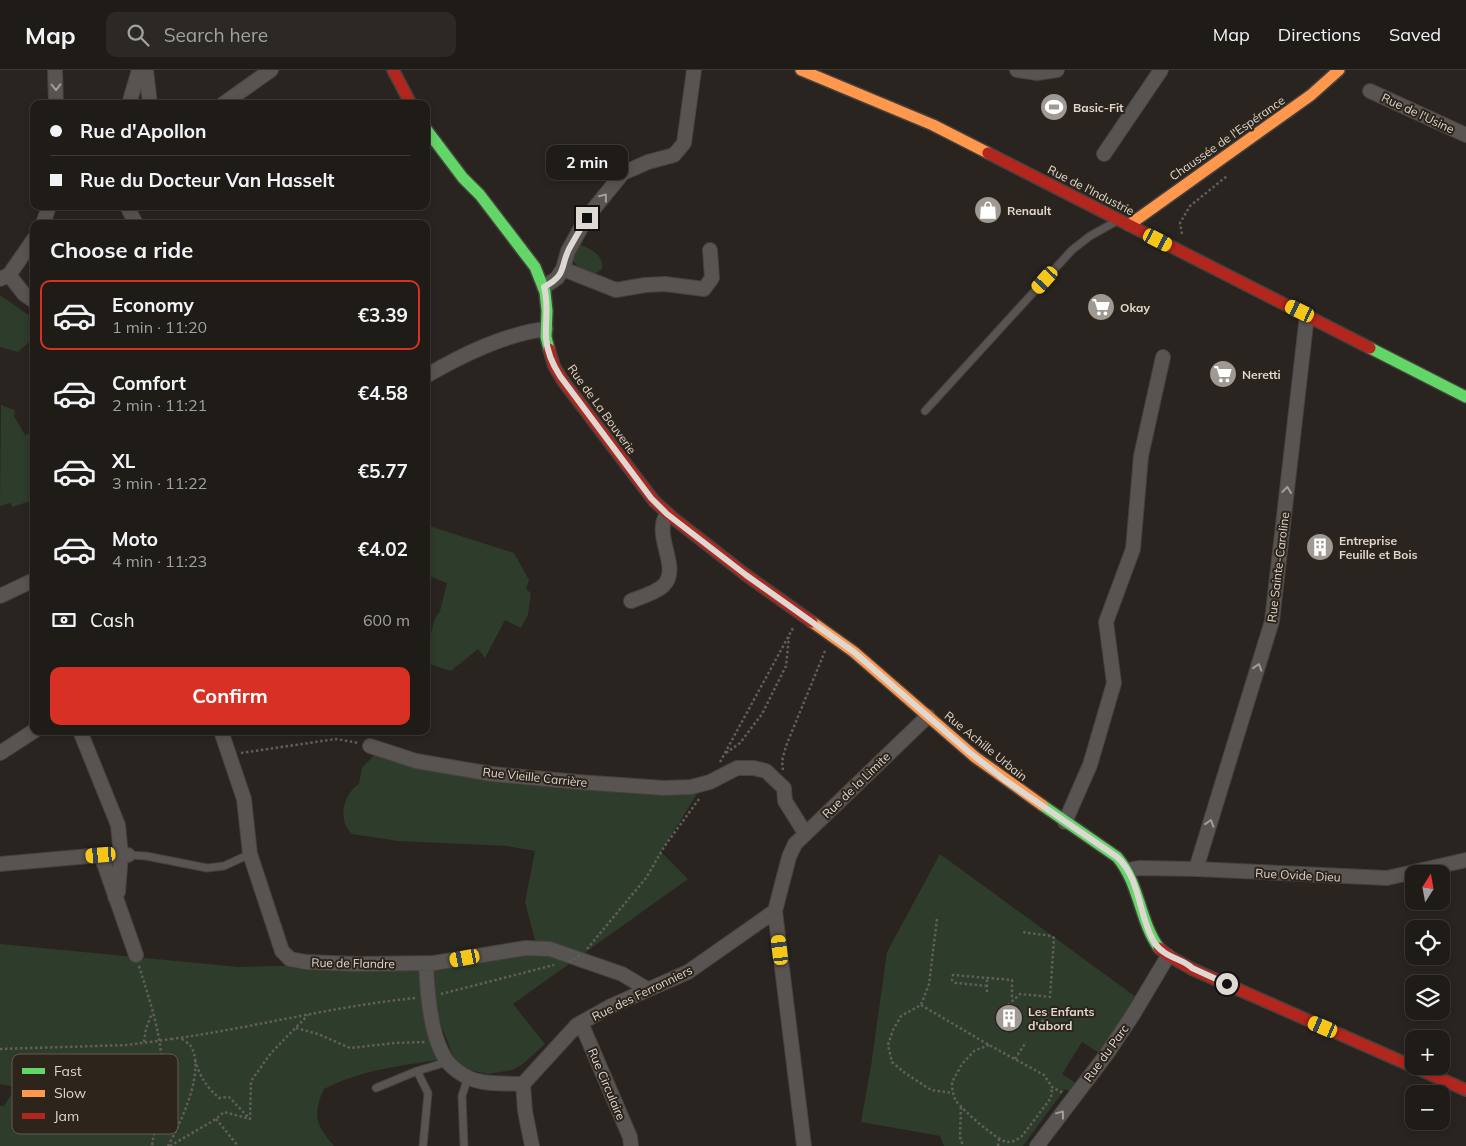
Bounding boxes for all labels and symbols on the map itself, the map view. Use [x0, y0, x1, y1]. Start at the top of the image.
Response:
one-way arrow [50, 83, 61, 91]
street label: Rue de l'Usine [1379, 90, 1457, 136]
sports icon: Basic-Fit [1039, 92, 1069, 122]
street label: Chaussée de l'Espérance [1166, 92, 1288, 184]
place label: Basic-Fit [1073, 100, 1124, 115]
callout: 2 min [546, 146, 628, 180]
street label: Rue de l'Industrie [1045, 162, 1137, 218]
one-way arrow [598, 193, 607, 202]
shop icon: Renault [973, 195, 1003, 225]
place label: Renault [1007, 203, 1052, 218]
route end [576, 207, 598, 229]
car [1141, 227, 1174, 253]
car [1029, 264, 1060, 296]
supermarket icon: Okay [1086, 292, 1116, 322]
car [1283, 298, 1316, 324]
place label: Okay [1120, 300, 1150, 315]
supermarket icon: Neretti [1208, 359, 1238, 389]
street label: Rue de La Bouverie [564, 361, 640, 457]
place label: Neretti [1242, 367, 1281, 382]
one-way arrow [1281, 486, 1292, 494]
street label: Rue Sainte-Caroline [1264, 511, 1292, 623]
building icon: Entreprise Feuille et Bois [1305, 532, 1335, 562]
place label: Entreprise Feuille et Bois [1339, 533, 1418, 562]
one-way arrow [1253, 664, 1263, 672]
street label: Rue Achille Urbain [942, 708, 1030, 784]
street label: Rue de la Limite [819, 749, 893, 821]
street label: Rue Vieille Carrière [482, 764, 588, 790]
one-way arrow [1205, 819, 1215, 827]
car [85, 846, 116, 864]
street label: Rue Ovide Dieu [1255, 865, 1341, 885]
north arrow [1405, 865, 1450, 910]
car [770, 934, 789, 966]
car [448, 948, 481, 968]
street label: Rue de Flandre [311, 955, 395, 971]
street label: Rue des Ferronniers [589, 962, 695, 1024]
route start [1216, 973, 1238, 995]
building icon: Les Enfants d'abord [994, 1003, 1024, 1033]
place label: Les Enfants d'abord [1028, 1004, 1095, 1033]
car [1306, 1014, 1339, 1040]
street label: Rue du Parc [1080, 1021, 1132, 1085]
street label: Rue Circulaire [585, 1046, 629, 1122]
legend [12, 1054, 178, 1134]
text: Fast [54, 1062, 82, 1080]
text: Slow [54, 1084, 86, 1102]
text: Jam [54, 1107, 79, 1125]
one-way arrow [1056, 1111, 1064, 1120]

